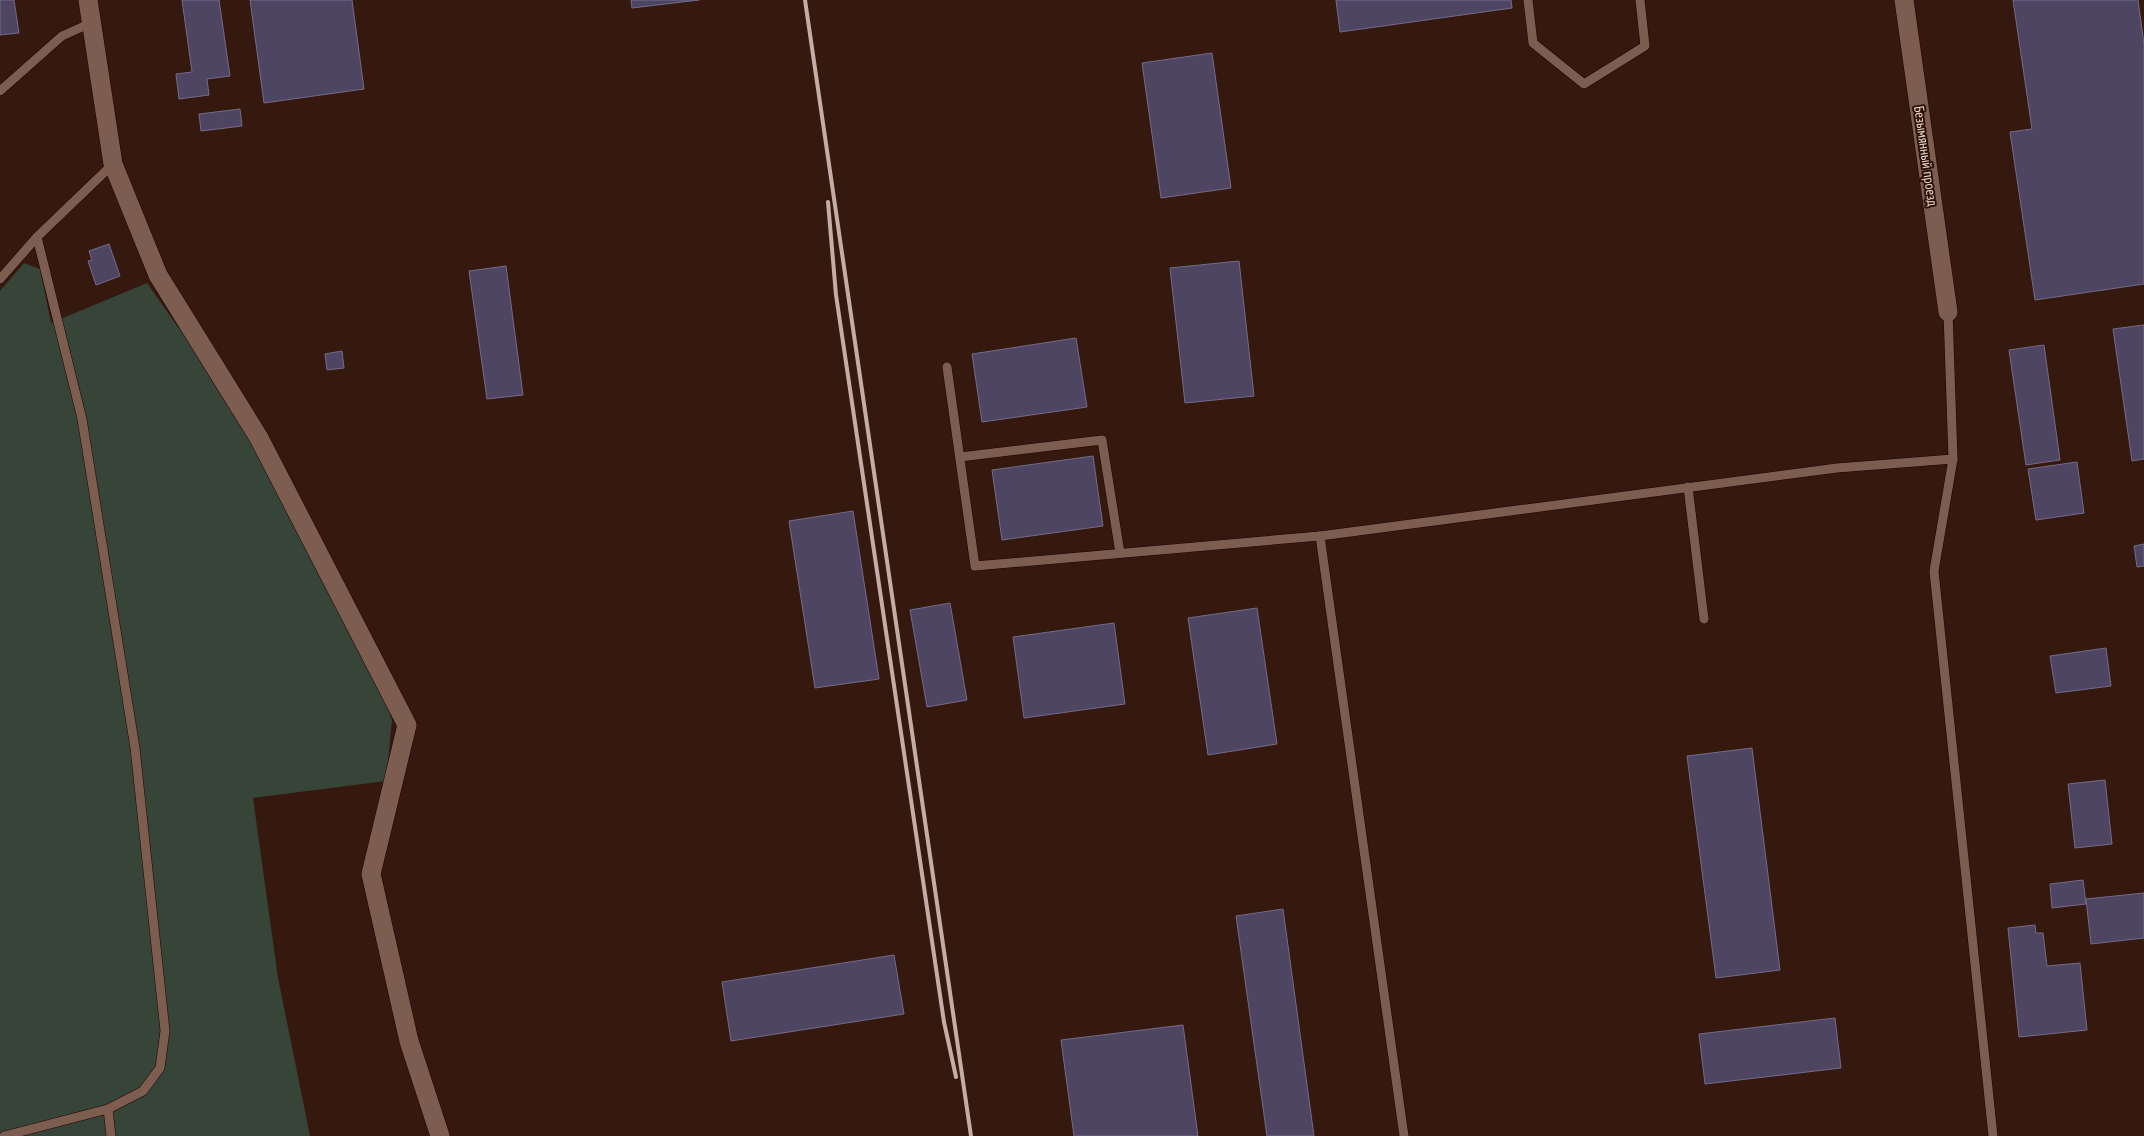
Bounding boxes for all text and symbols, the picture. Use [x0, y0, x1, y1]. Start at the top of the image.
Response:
street label: Безымянный проезд [1910, 105, 1942, 207]

